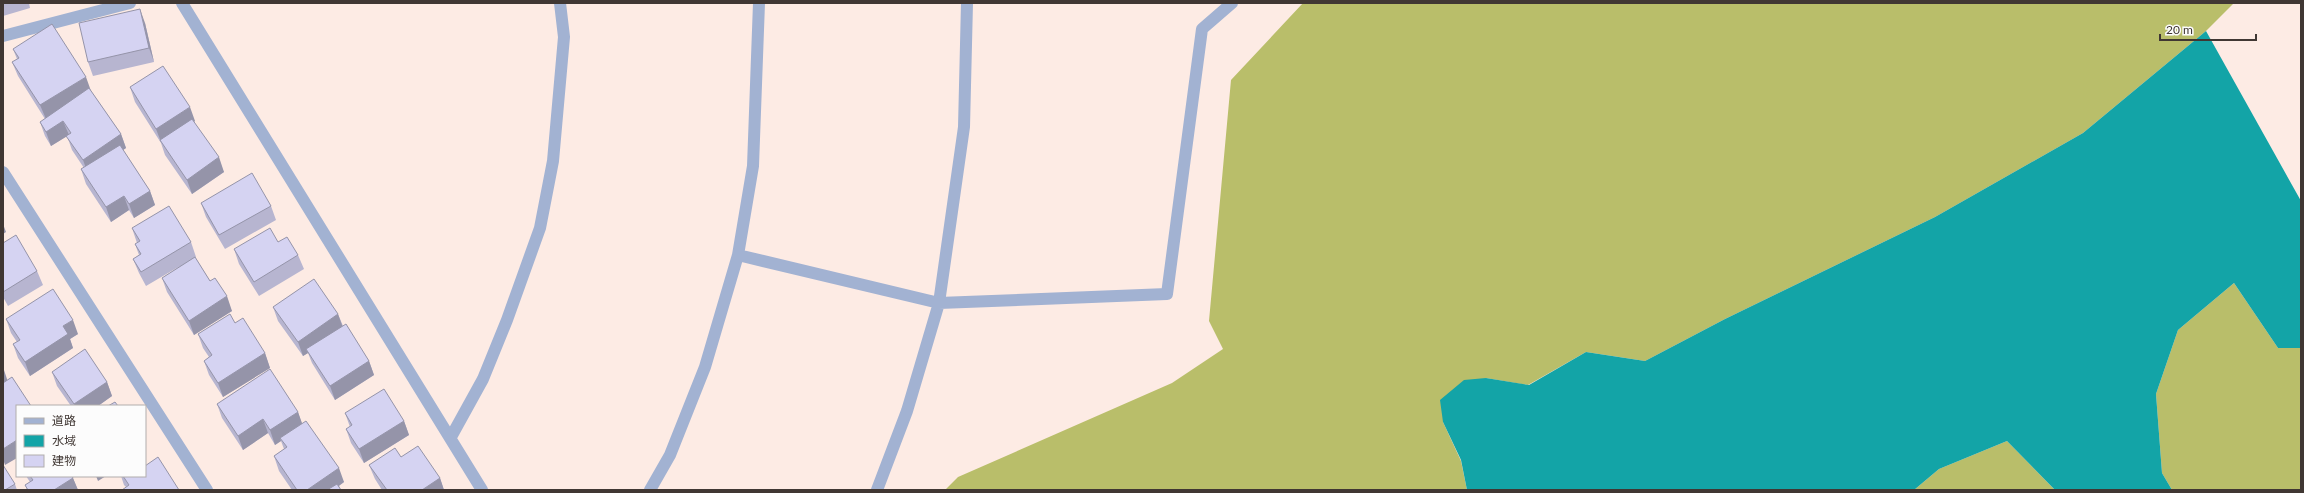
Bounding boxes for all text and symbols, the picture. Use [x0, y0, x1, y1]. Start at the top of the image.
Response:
scale bar [2160, 16, 2256, 42]
text: 20 m [2166, 22, 2193, 37]
legend [16, 405, 146, 477]
text: 道路 [52, 413, 76, 428]
text: 水域 [52, 433, 76, 448]
text: 建物 [52, 453, 76, 468]

